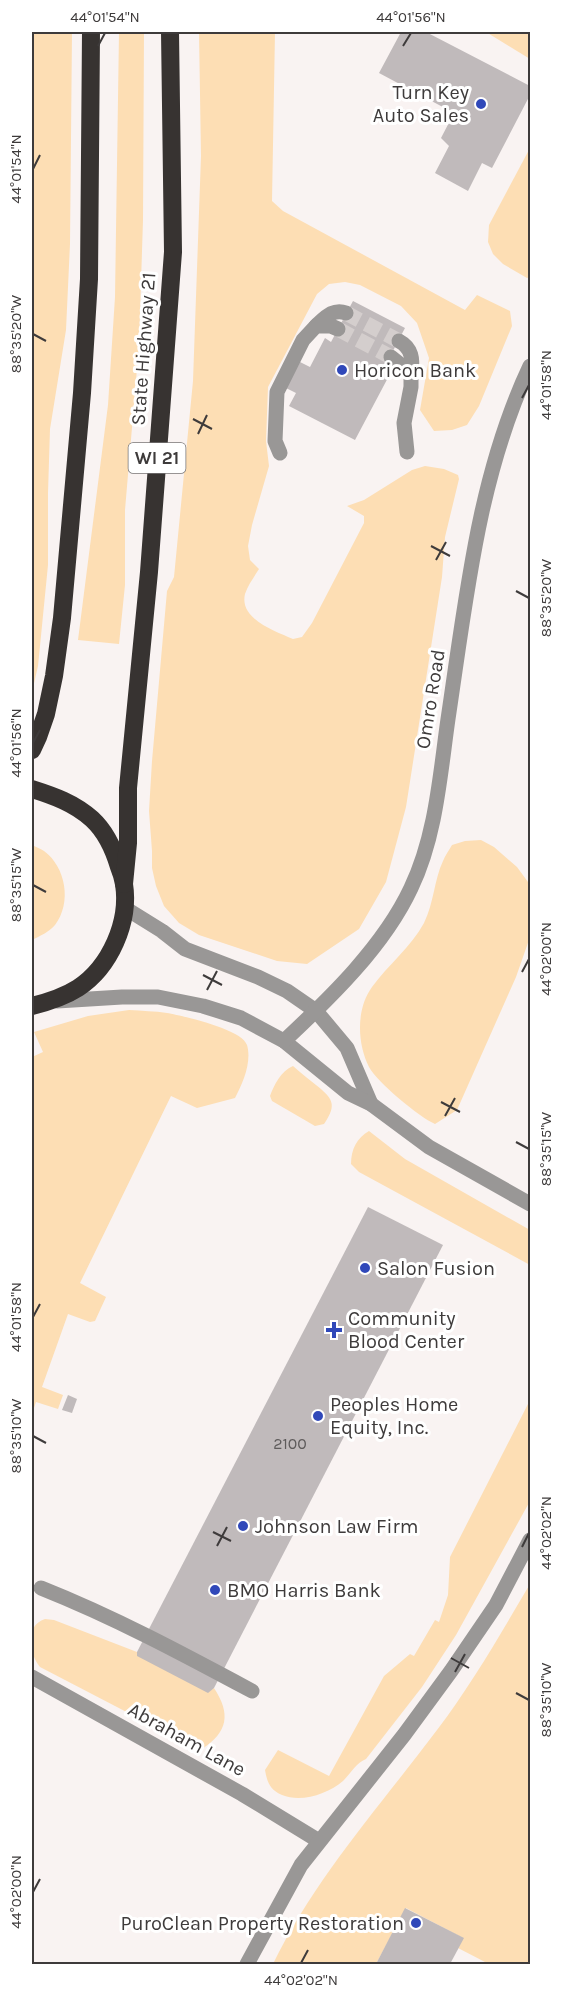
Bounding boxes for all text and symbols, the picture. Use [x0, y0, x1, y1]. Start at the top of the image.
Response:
text: 44°01'54"N [70, 8, 140, 26]
text: 44°01'56"N [376, 8, 446, 26]
place label: Turn Key Auto Sales [373, 81, 469, 127]
marker: Turn Key Auto Sales [474, 97, 488, 111]
text: 44°01'54"N [7, 134, 25, 204]
street label: State Highway 21 [127, 272, 160, 426]
text: 88°35'20"W [7, 294, 25, 373]
text: 44°01'58"N [537, 350, 555, 420]
place label: Horicon Bank [354, 359, 476, 382]
marker: Horicon Bank [335, 363, 349, 377]
road number: WI 21 [128, 443, 186, 473]
text: 88°35'20"W [537, 558, 555, 637]
street label: Omro Road [411, 648, 450, 751]
text: 44°01'56"N [7, 708, 25, 778]
text: 88°35'15"W [7, 847, 25, 922]
text: 44°02'00"N [537, 922, 555, 996]
text: 88°35'15"W [537, 1111, 555, 1186]
place label: Salon Fusion [377, 1257, 495, 1280]
marker: Salon Fusion [358, 1261, 372, 1275]
text: 44°01'58"N [7, 1282, 25, 1352]
place label: Community Blood Center [348, 1307, 465, 1353]
marker: Community Blood Center [325, 1321, 343, 1339]
place label: Peoples Home Equity, Inc. [330, 1393, 458, 1439]
text: 88°35'10"W [7, 1398, 25, 1473]
marker: Peoples Home Equity, Inc. [311, 1409, 325, 1423]
house number: 2100 [273, 1434, 307, 1453]
text: 44°02'02"N [537, 1496, 555, 1570]
place label: Johnson Law Firm [255, 1515, 418, 1538]
marker: Johnson Law Firm [236, 1519, 250, 1533]
place label: BMO Harris Bank [227, 1579, 381, 1602]
marker: BMO Harris Bank [208, 1583, 222, 1597]
text: 88°35'10"W [537, 1662, 555, 1737]
street label: Abraham Lane [124, 1698, 250, 1781]
text: 44°02'00"N [7, 1855, 25, 1929]
place label: PuroClean Property Restoration [121, 1912, 404, 1935]
marker: PuroClean Property Restoration [409, 1916, 423, 1930]
text: 44°02'02"N [264, 1971, 338, 1989]

